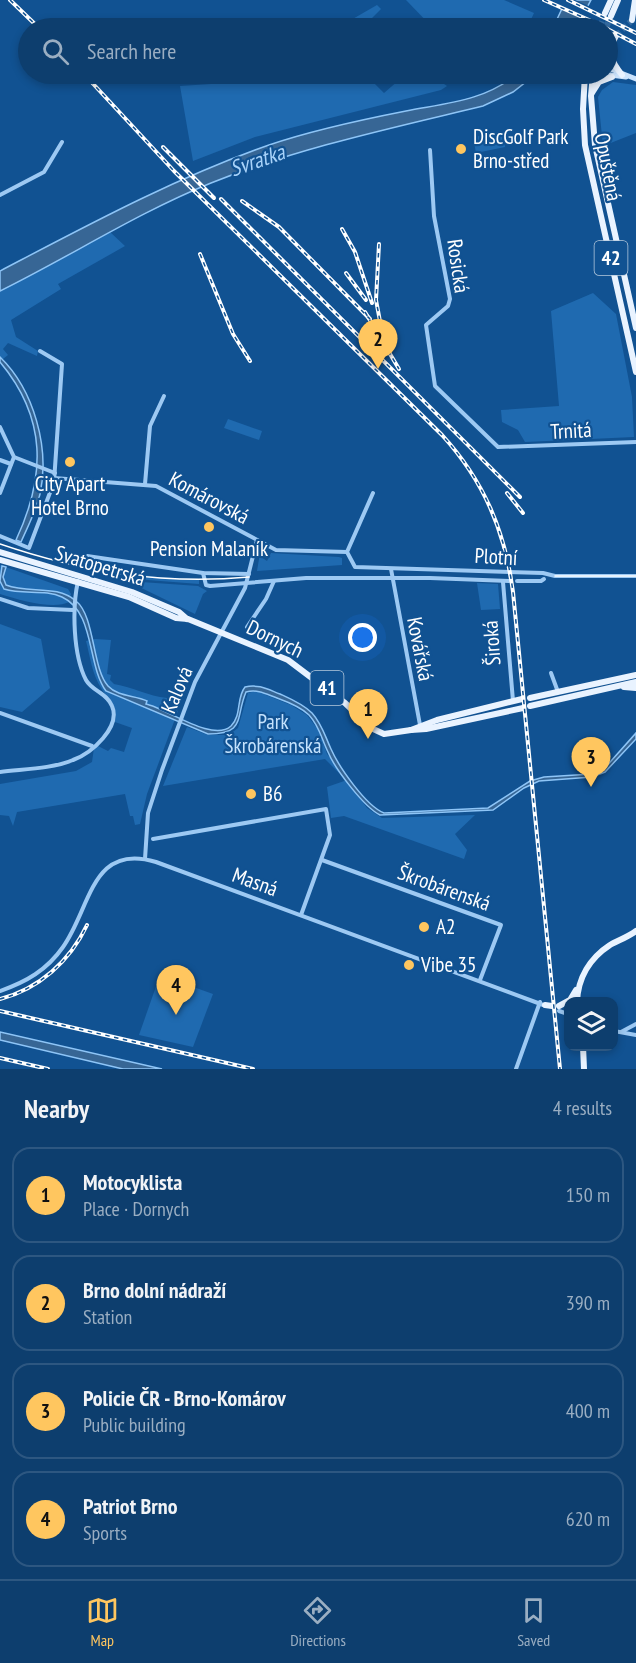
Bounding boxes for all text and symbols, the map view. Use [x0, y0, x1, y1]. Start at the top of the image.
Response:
search box [18, 18, 618, 84]
icon: search [39, 35, 72, 68]
text: Search here [87, 37, 176, 65]
place label: DiscGolf Park Brno-střed [473, 123, 569, 174]
street label: Opuštěná [589, 131, 628, 203]
water label: Svratka [226, 137, 289, 182]
marker: DiscGolf Park Brno-střed [454, 142, 468, 156]
street label: Rosická [441, 237, 476, 295]
road number: 42 [594, 241, 628, 275]
pin: 2 [358, 320, 398, 369]
street label: Trnitá [550, 416, 592, 445]
marker: City Apart Hotel Brno [63, 455, 77, 469]
street label: Komárovská [164, 465, 254, 530]
place label: City Apart Hotel Brno [31, 470, 109, 521]
marker: Pension Malaník [202, 520, 216, 534]
place label: Pension Malaník [150, 535, 268, 562]
street label: Svatopetrská [52, 539, 149, 592]
street label: Plotní [474, 542, 519, 571]
street label: Dornych [242, 613, 308, 664]
street label: Kovářská [401, 615, 440, 683]
street label: Široká [476, 620, 507, 666]
your location [348, 623, 377, 652]
street label: Kalová [155, 662, 198, 717]
road number: 41 [310, 671, 344, 705]
pin: 1 [348, 690, 388, 739]
park label: Park Škrobárenská [225, 708, 321, 759]
pin: 3 [572, 738, 610, 787]
place label: B6 [263, 780, 282, 807]
marker: B6 [244, 787, 258, 801]
street label: Škrobárenská [394, 858, 494, 917]
street label: Masná [229, 861, 282, 902]
place label: A2 [436, 913, 455, 940]
marker: A2 [417, 920, 431, 934]
place label: Vibe 35 [420, 951, 476, 978]
marker: Vibe 35 [402, 958, 416, 972]
pin: 4 [156, 966, 195, 1015]
map controls [564, 997, 618, 1051]
button: layers [564, 997, 618, 1051]
text: Nearby [24, 1092, 89, 1125]
text: 4 results [553, 1095, 612, 1121]
text: Motocyklista [83, 1168, 182, 1196]
text: 1 [41, 1182, 50, 1208]
text: 150 m [566, 1182, 610, 1208]
text: Place · Dornych [83, 1196, 189, 1222]
text: Brno dolní nádraží [83, 1276, 226, 1304]
text: 2 [41, 1290, 50, 1316]
text: 390 m [566, 1290, 610, 1316]
text: Station [83, 1304, 132, 1330]
text: Policie ČR - Brno-Komárov [83, 1384, 286, 1412]
text: 3 [41, 1398, 50, 1424]
text: 400 m [566, 1398, 610, 1424]
text: Public building [83, 1412, 186, 1438]
text: Patriot Brno [83, 1492, 177, 1520]
text: 4 [41, 1506, 50, 1532]
text: 620 m [566, 1506, 610, 1532]
text: Sports [83, 1520, 127, 1546]
tab: Map [86, 1594, 119, 1650]
tab: Directions [290, 1594, 346, 1650]
tab: Saved [517, 1594, 550, 1650]

